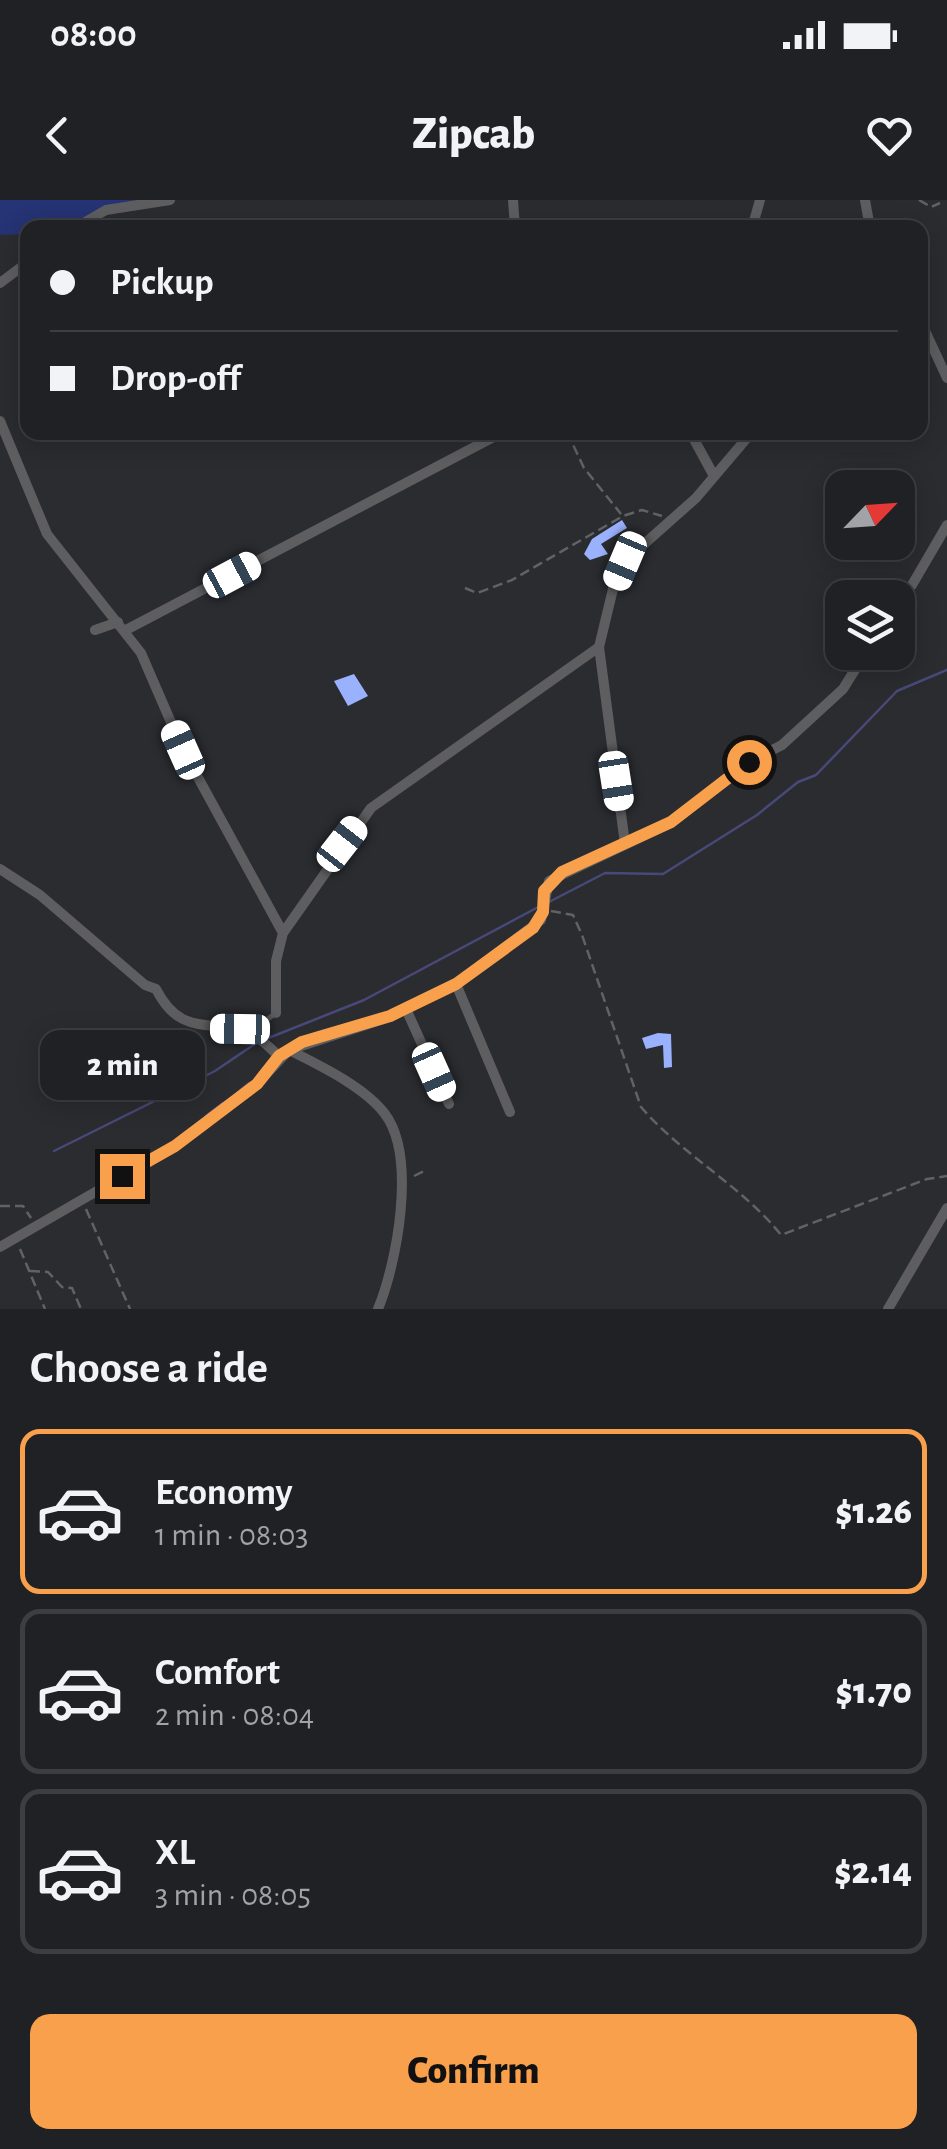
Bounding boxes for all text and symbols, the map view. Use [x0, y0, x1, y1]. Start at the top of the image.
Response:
text: 08:00 [50, 16, 137, 54]
icon: back [30, 108, 85, 163]
icon: heart [862, 108, 917, 163]
text: Zipcab [412, 112, 535, 157]
text: Pickup [110, 264, 214, 302]
text: Drop-off [110, 360, 241, 398]
north arrow [825, 470, 915, 560]
map controls [825, 470, 915, 670]
car [599, 528, 651, 594]
car [198, 548, 266, 602]
button: layers [825, 580, 915, 670]
car [157, 716, 209, 784]
route start [727, 740, 772, 785]
car [596, 749, 636, 813]
car [312, 811, 372, 877]
car [210, 1013, 270, 1045]
callout: 2 min [39, 1031, 204, 1101]
car [408, 1038, 460, 1106]
text: 2 min [87, 1049, 158, 1081]
route end [100, 1154, 145, 1199]
text: Choose a ride [30, 1346, 268, 1391]
icon: car [35, 1467, 125, 1557]
text: Economy [155, 1474, 293, 1512]
text: $1.26 [835, 1493, 912, 1531]
text: 1 min · 08:03 [155, 1519, 309, 1551]
icon: car [35, 1647, 125, 1737]
text: Comfort [155, 1654, 280, 1692]
text: $1.70 [836, 1673, 912, 1711]
text: 2 min · 08:04 [155, 1699, 314, 1731]
icon: car [35, 1827, 125, 1917]
text: XL [155, 1834, 195, 1872]
text: $2.14 [834, 1853, 912, 1891]
text: 3 min · 08:05 [155, 1879, 311, 1911]
button: Confirm [30, 2014, 917, 2129]

